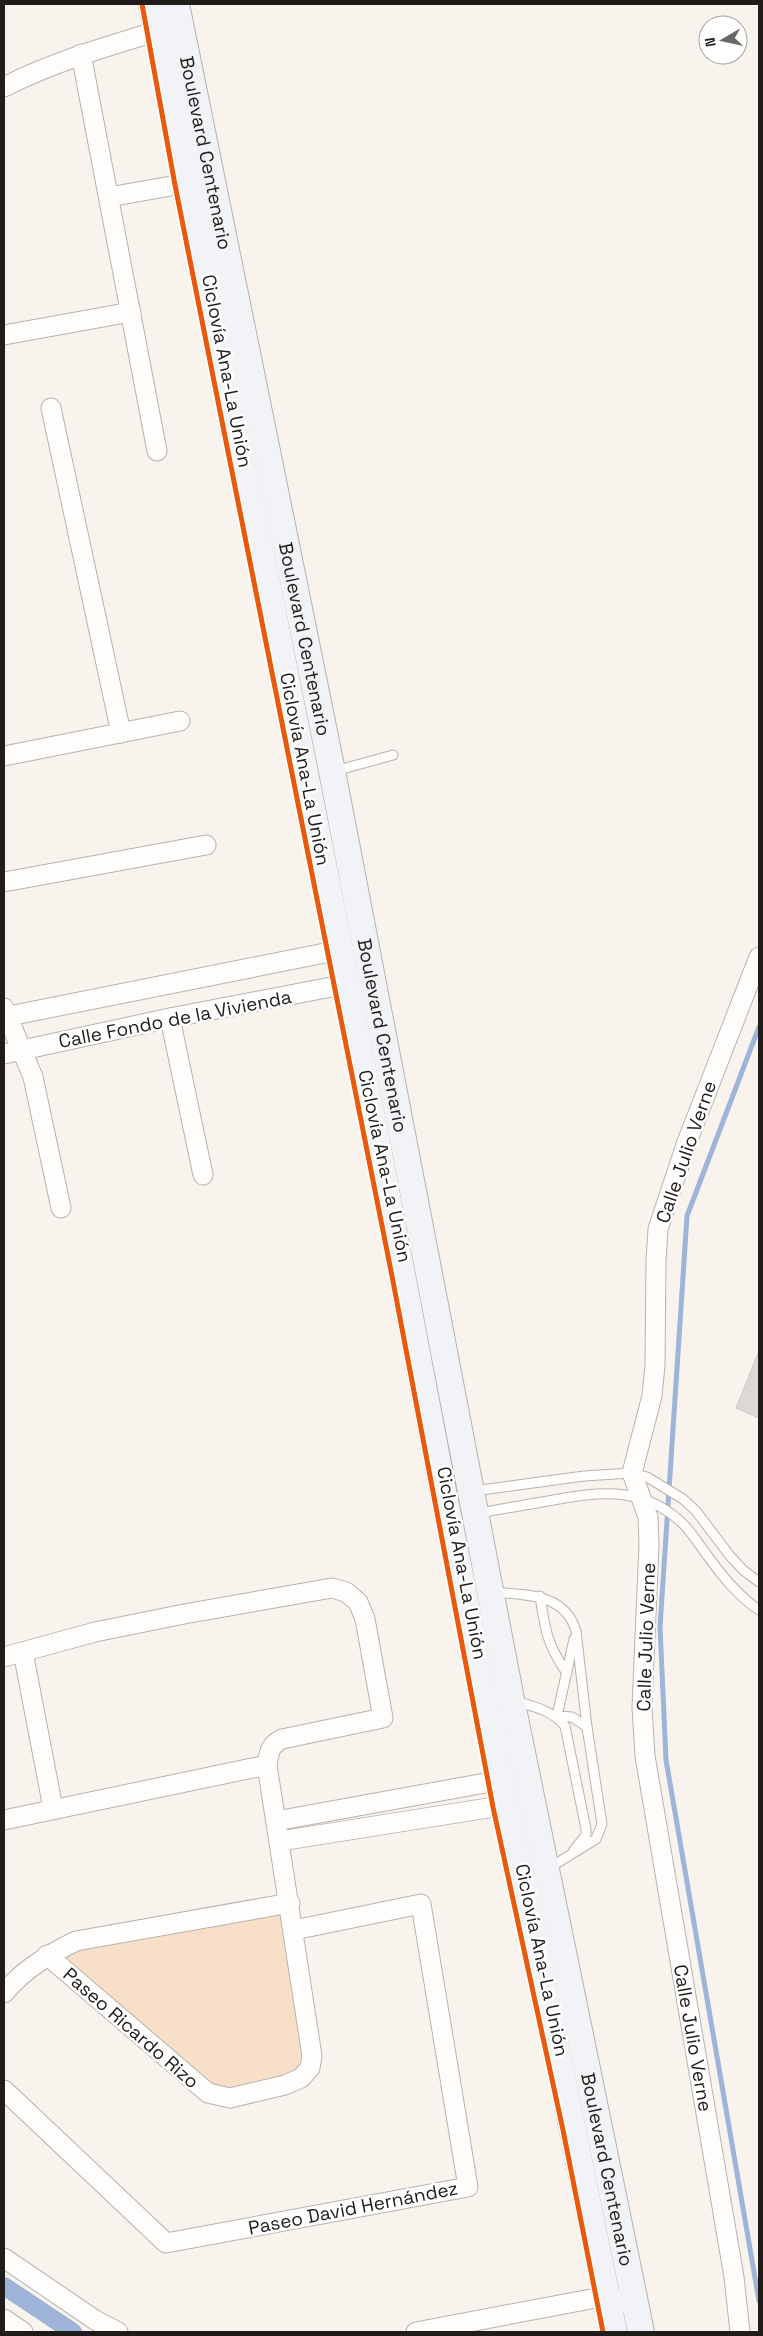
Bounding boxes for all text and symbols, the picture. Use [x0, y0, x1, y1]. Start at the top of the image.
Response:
north arrow [698, 15, 748, 65]
text: N [701, 36, 720, 48]
street label: Boulevard Centenario [174, 54, 238, 252]
street label: Ciclovía Ana-La Unión [196, 272, 258, 470]
street label: Boulevard Centenario [273, 540, 337, 738]
street label: Ciclovía Ana-La Unión [274, 670, 336, 868]
street label: Boulevard Centenario [352, 936, 414, 1135]
street label: Calle Fondo de la Vivienda [56, 984, 294, 1054]
street label: Ciclovía Ana-La Unión [352, 1067, 418, 1265]
street label: Calle Julio Verne [650, 1077, 722, 1227]
street label: Ciclovía Ana-La Unión [431, 1464, 493, 1662]
street label: Calle Julio Verne [631, 1562, 661, 1712]
street label: Ciclovía Ana-La Unión [509, 1861, 575, 2059]
street label: Paseo Ricardo Rizo [58, 1962, 204, 2094]
street label: Calle Julio Verne [668, 1962, 718, 2114]
street label: Boulevard Centenario [576, 2070, 640, 2268]
street label: Paseo David Hernández [246, 2175, 460, 2241]

